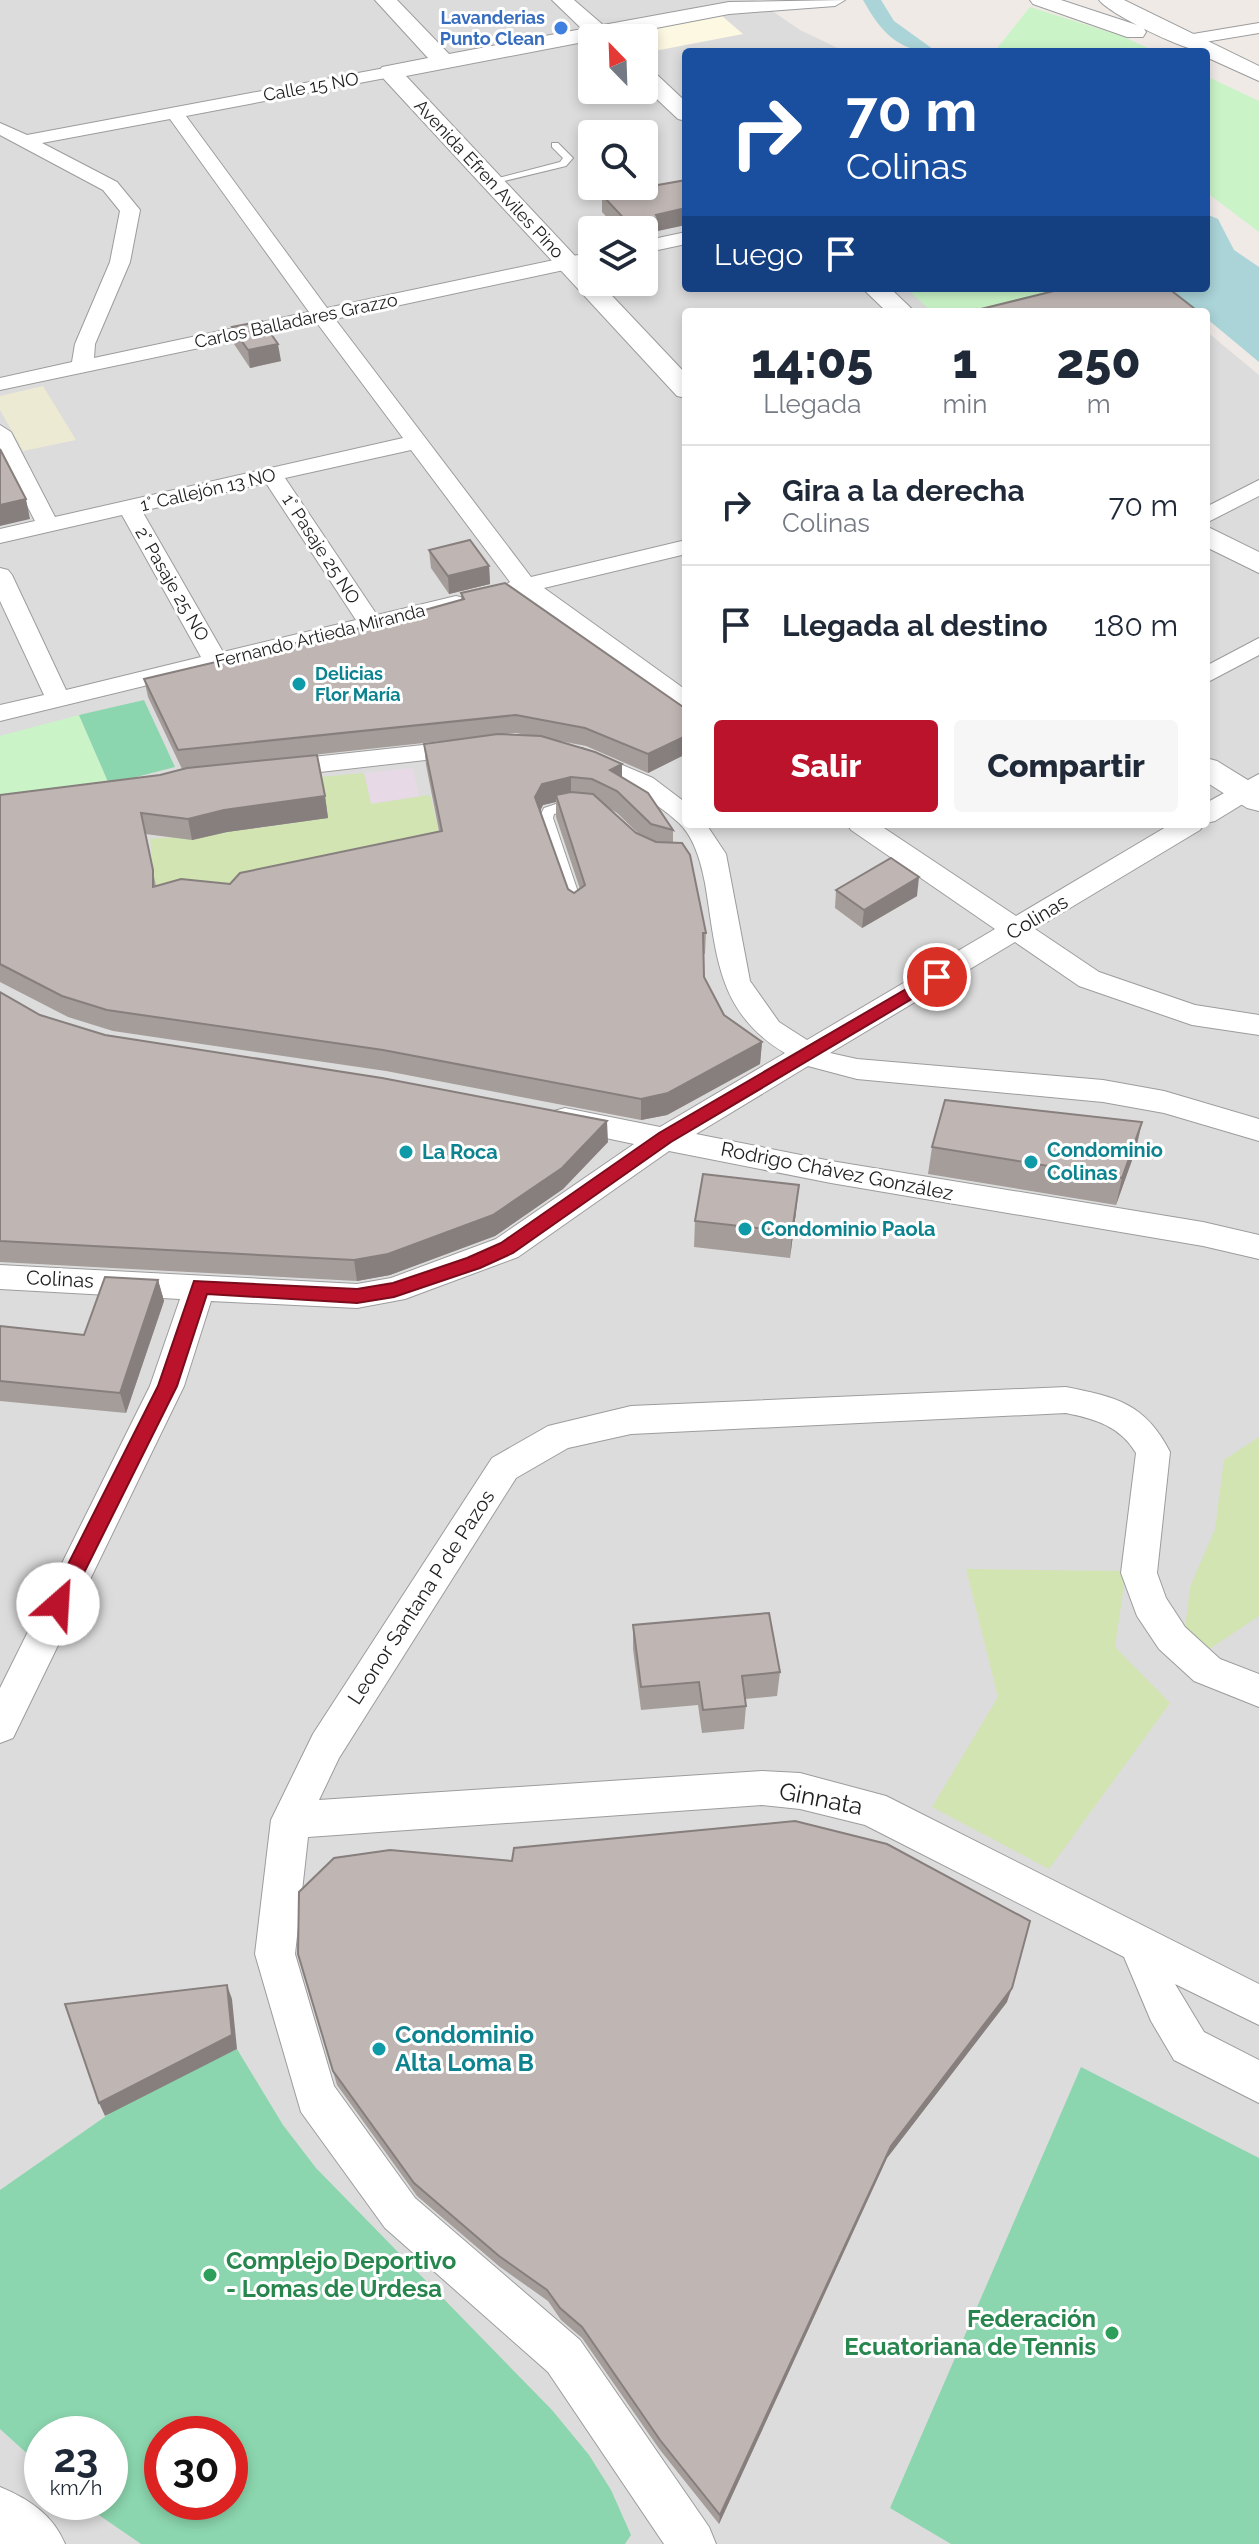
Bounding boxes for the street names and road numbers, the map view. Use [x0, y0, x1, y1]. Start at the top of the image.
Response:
street label: Calle 15 NO [262, 68, 360, 105]
street label: Avenida Efren Aviles Pino [410, 95, 569, 263]
street label: Carlos Balladares Grazzo [193, 289, 400, 352]
street label: 1° Callejón 13 NO [138, 464, 278, 515]
street label: 1° Pasaje 25 NO [278, 490, 365, 607]
street label: 2° Pasaje 25 NO [131, 523, 214, 645]
street label: Fernando Artieda Miranda [213, 599, 427, 672]
street label: Colinas [1002, 889, 1072, 945]
street label: Rodrigo Chávez González [719, 1137, 955, 1205]
street label: Colinas [26, 1265, 94, 1293]
street label: Leonor Santana P de Pazos [343, 1485, 499, 1709]
street label: Ginnata [777, 1776, 865, 1821]

